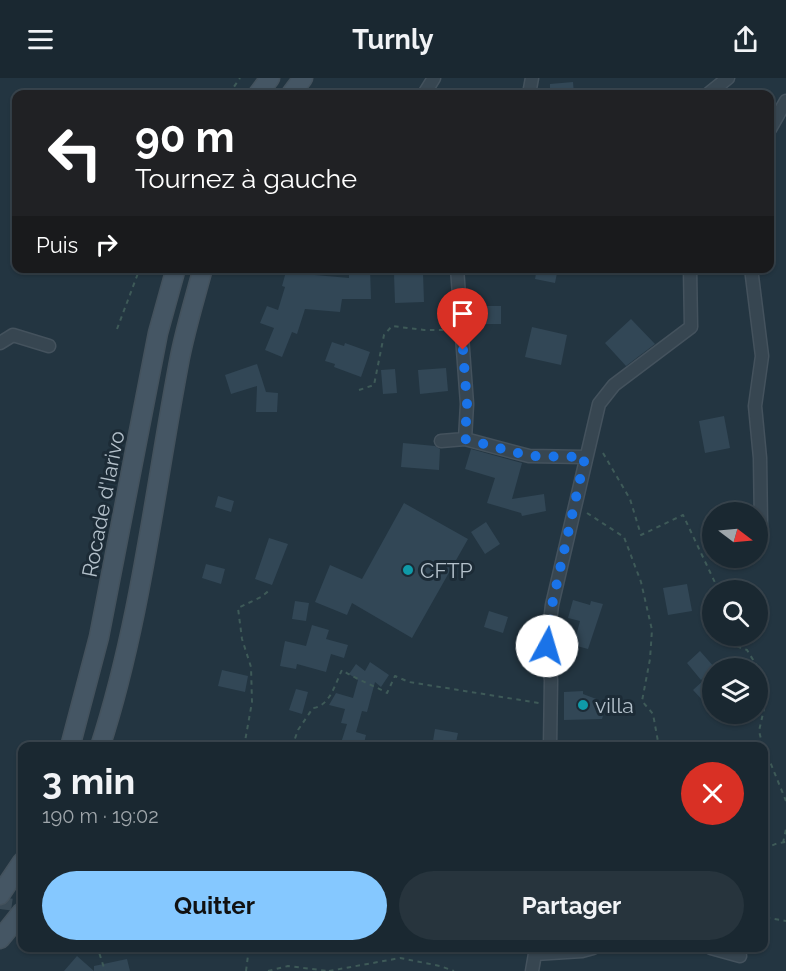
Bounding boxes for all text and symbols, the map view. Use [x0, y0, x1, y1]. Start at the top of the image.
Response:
icon: menu [24, 23, 57, 56]
icon: share [729, 23, 762, 56]
text: Turnly [352, 24, 434, 55]
text: 90 m [135, 113, 235, 162]
icon: left [36, 114, 114, 192]
text: Tournez à gauche [135, 163, 357, 194]
icon: right [90, 228, 123, 261]
text: Puis [36, 232, 78, 258]
pin [437, 288, 488, 350]
icon: arrive [446, 297, 479, 330]
street label: Rocade d'Iarivo [77, 429, 129, 579]
north arrow [702, 502, 768, 568]
map controls [702, 502, 768, 724]
place label: CFTP [420, 558, 473, 583]
marker: CFTP [401, 563, 415, 577]
button: search [702, 580, 768, 646]
position arrow [515, 614, 579, 678]
button: layers [702, 658, 768, 724]
place label: villa [595, 693, 634, 718]
marker: villa [576, 698, 590, 712]
text: 3 min [42, 760, 135, 802]
button: close [681, 762, 744, 825]
text: 190 m · 19:02 [42, 804, 159, 828]
button: Quitter [42, 871, 387, 940]
button: Partager [399, 871, 744, 940]

